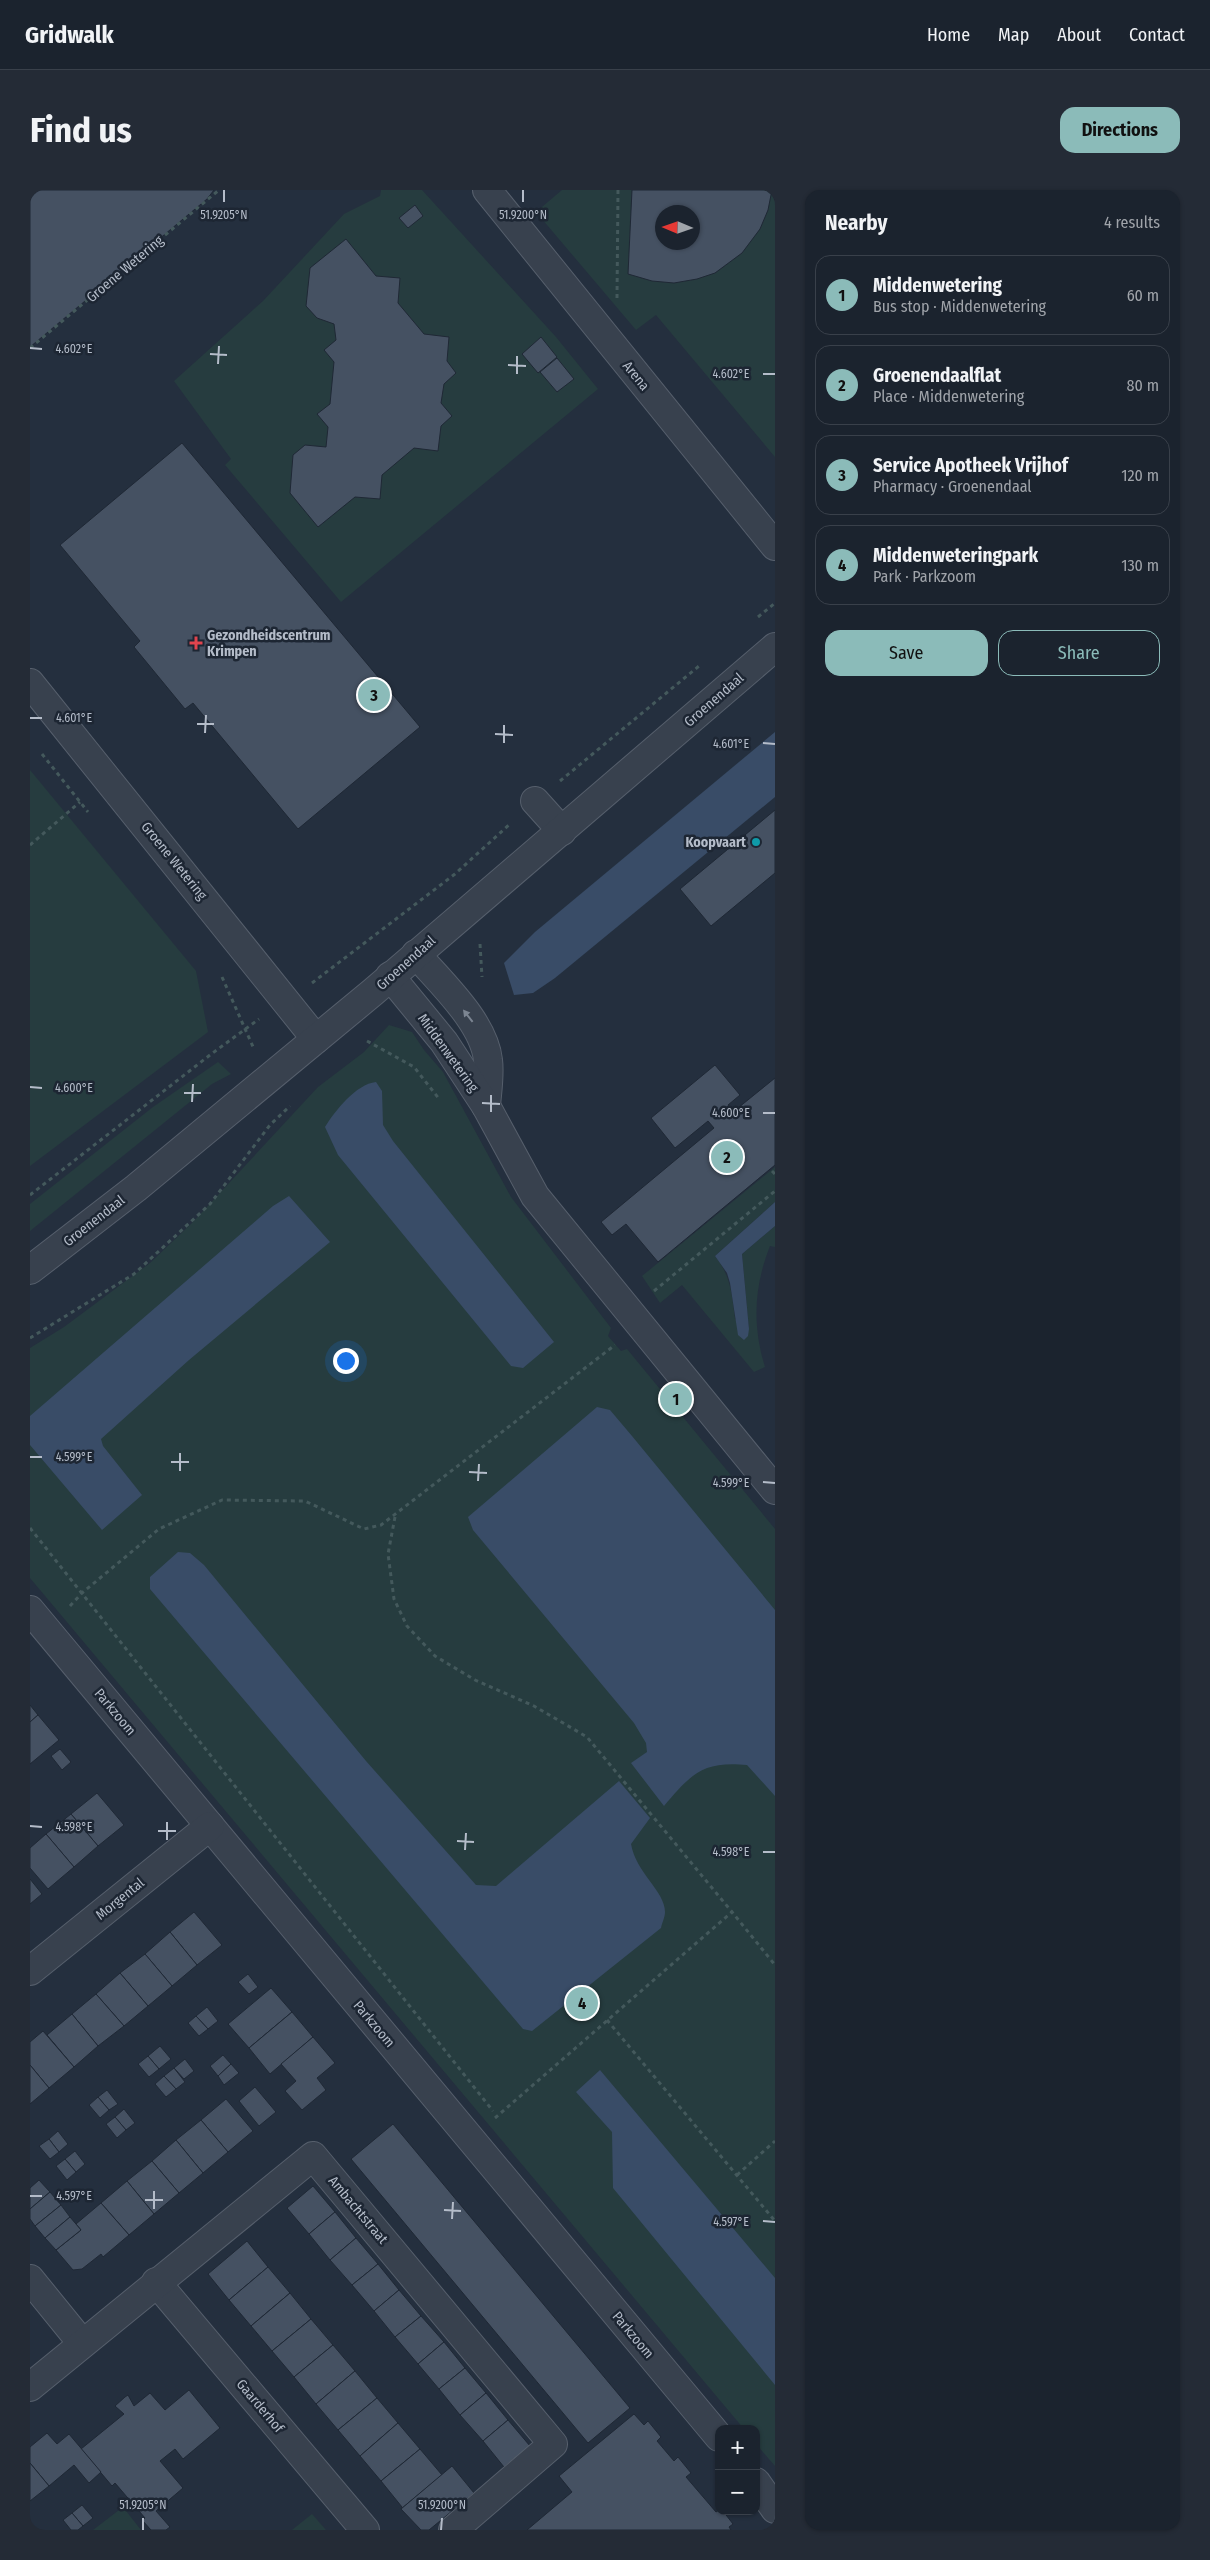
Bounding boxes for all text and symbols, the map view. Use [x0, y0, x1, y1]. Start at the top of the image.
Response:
text: Gridwalk [25, 21, 114, 49]
text: Home [927, 24, 970, 46]
text: Map [998, 24, 1029, 46]
text: About [1057, 24, 1101, 46]
text: Contact [1129, 24, 1185, 46]
button: Directions [1060, 107, 1180, 153]
text: Find us [30, 109, 132, 151]
north arrow [655, 205, 700, 250]
text: 51.9205°N [200, 208, 248, 222]
text: 51.9200°N [499, 208, 547, 222]
text: Nearby [825, 210, 887, 236]
text: 4 results [1104, 213, 1160, 232]
street label: Groene Wetering [83, 232, 167, 306]
text: Middenwetering [873, 274, 1002, 297]
text: 1 [839, 286, 845, 305]
text: 60 m [1127, 286, 1159, 305]
text: Bus stop · Middenwetering [873, 297, 1046, 316]
text: 4.602°E [56, 342, 93, 356]
street label: Arena [619, 358, 653, 394]
text: Groenendaalflat [873, 364, 1001, 387]
text: 4.602°E [713, 367, 750, 381]
text: 2 [838, 376, 846, 395]
text: 80 m [1127, 376, 1159, 395]
text: Place · Middenwetering [873, 387, 1024, 406]
text: Service Apotheek Vrijhof [873, 454, 1068, 477]
text: 3 [838, 466, 846, 485]
text: 120 m [1121, 466, 1159, 485]
text: Pharmacy · Groenendaal [873, 477, 1032, 496]
text: Middenweteringpark [873, 544, 1038, 567]
text: 4 [838, 556, 846, 575]
text: 130 m [1121, 556, 1159, 575]
text: Park · Parkzoom [873, 567, 976, 586]
place label: Gezondheidscentrum Krimpen [207, 627, 331, 660]
button: Save [825, 630, 988, 676]
button: Share [998, 630, 1160, 676]
marker: Gezondheidscentrum Krimpen [189, 636, 203, 650]
street label: Groenendaal [681, 669, 747, 730]
pin: 3 [358, 676, 390, 714]
text: 4.601°E [56, 711, 92, 725]
text: 4.601°E [713, 737, 749, 751]
street label: Groene Wetering [137, 819, 211, 904]
place label: Koopvaart [685, 834, 747, 851]
marker: Koopvaart [750, 836, 762, 848]
street label: Groenendaal [373, 932, 439, 994]
one-way arrow [462, 1010, 473, 1023]
street label: Middenwetering [414, 1011, 482, 1096]
text: 4.600°E [55, 1081, 93, 1095]
text: 4.600°E [712, 1106, 750, 1120]
pin: 2 [711, 1138, 743, 1176]
street label: Groenendaal [60, 1192, 128, 1250]
your location [333, 1348, 359, 1374]
pin: 1 [660, 1380, 692, 1418]
text: 4.599°E [56, 1450, 93, 1464]
text: 4.599°E [713, 1476, 750, 1490]
street label: Parkzoom [91, 1685, 139, 1739]
text: 4.598°E [56, 1820, 93, 1834]
text: 4.598°E [713, 1845, 750, 1859]
street label: Morgental [92, 1874, 148, 1924]
pin: 4 [566, 1984, 598, 2022]
street label: Parkzoom [350, 1997, 398, 2051]
street label: Ambachtstraat [325, 2173, 392, 2248]
text: 4.597°E [56, 2189, 92, 2203]
text: 4.597°E [713, 2215, 749, 2229]
street label: Parkzoom [609, 2308, 657, 2362]
street label: Gaarderhof [233, 2376, 288, 2437]
map controls [715, 2425, 760, 2515]
button: + [715, 2425, 760, 2470]
button: − [715, 2470, 760, 2515]
text: 51.9205°N [119, 2498, 167, 2512]
text: 51.9200°N [418, 2498, 466, 2512]

